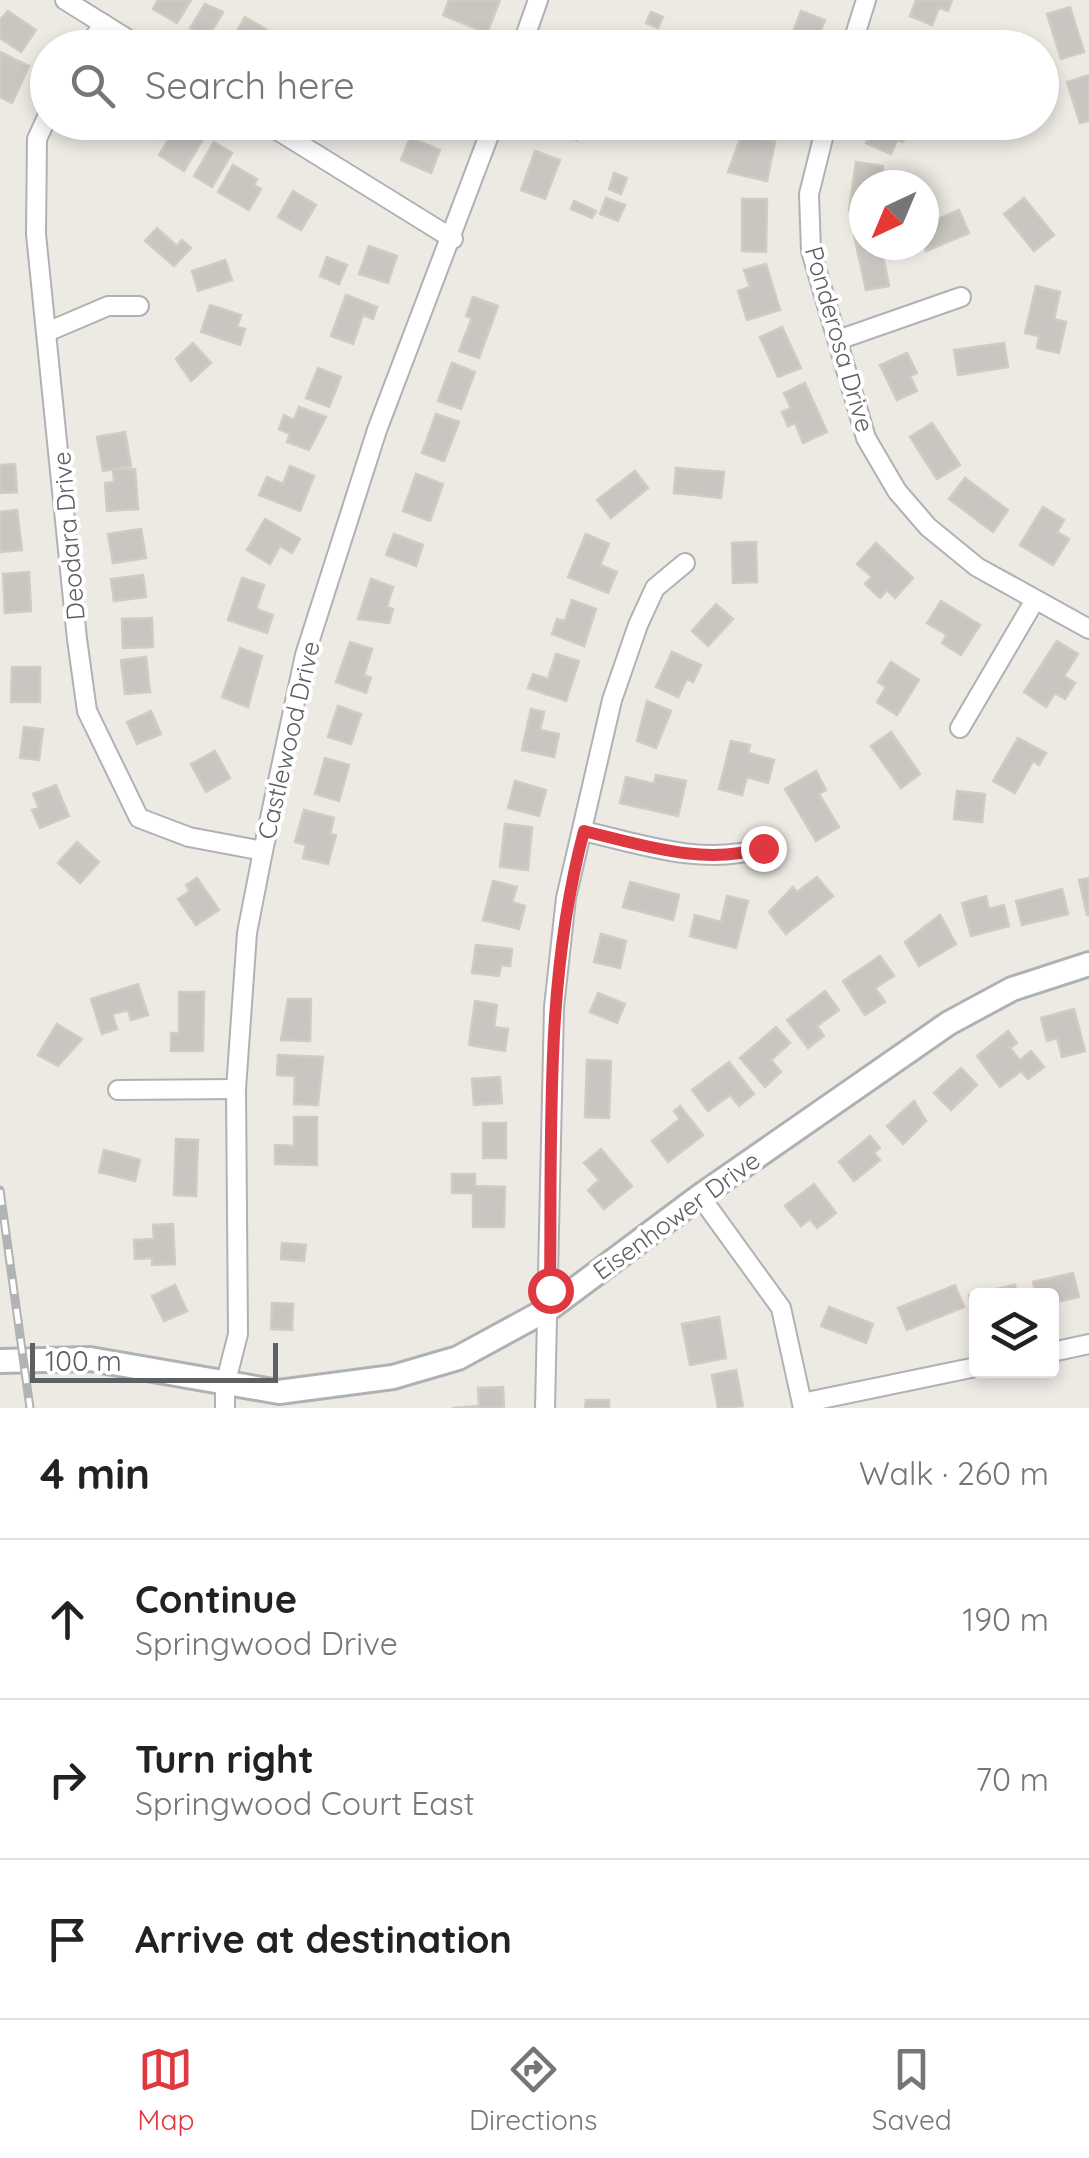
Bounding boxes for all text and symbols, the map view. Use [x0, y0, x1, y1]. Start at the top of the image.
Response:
search box [30, 30, 1059, 140]
icon: search [65, 58, 120, 113]
text: Search here [145, 61, 355, 109]
north arrow [849, 170, 939, 260]
street label: Ponderosa Drive [799, 243, 881, 435]
street label: Deodara Drive [45, 450, 91, 622]
street label: Castlewood Drive [250, 638, 326, 842]
route end [741, 826, 787, 872]
street label: Eisenhower Drive [587, 1144, 765, 1286]
route start [528, 1268, 574, 1314]
map controls [969, 1288, 1059, 1378]
button: layers [969, 1288, 1059, 1378]
scale bar [30, 1338, 278, 1382]
text: 100 m [45, 1343, 122, 1378]
text: 4 min [40, 1447, 150, 1500]
text: Walk · 260 m [859, 1453, 1049, 1493]
text: Continue [135, 1575, 297, 1623]
icon: ahead [40, 1592, 95, 1647]
text: 190 m [962, 1599, 1049, 1639]
text: Springwood Drive [135, 1623, 398, 1663]
text: Turn right [135, 1735, 314, 1783]
icon: right [40, 1752, 95, 1807]
text: 70 m [976, 1759, 1049, 1799]
text: Springwood Court East [135, 1783, 475, 1823]
icon: arrive [40, 1912, 95, 1967]
text: Arrive at destination [135, 1915, 512, 1963]
tab: Map [137, 2042, 194, 2137]
tab: Directions [469, 2042, 597, 2137]
tab: Saved [872, 2042, 952, 2137]

